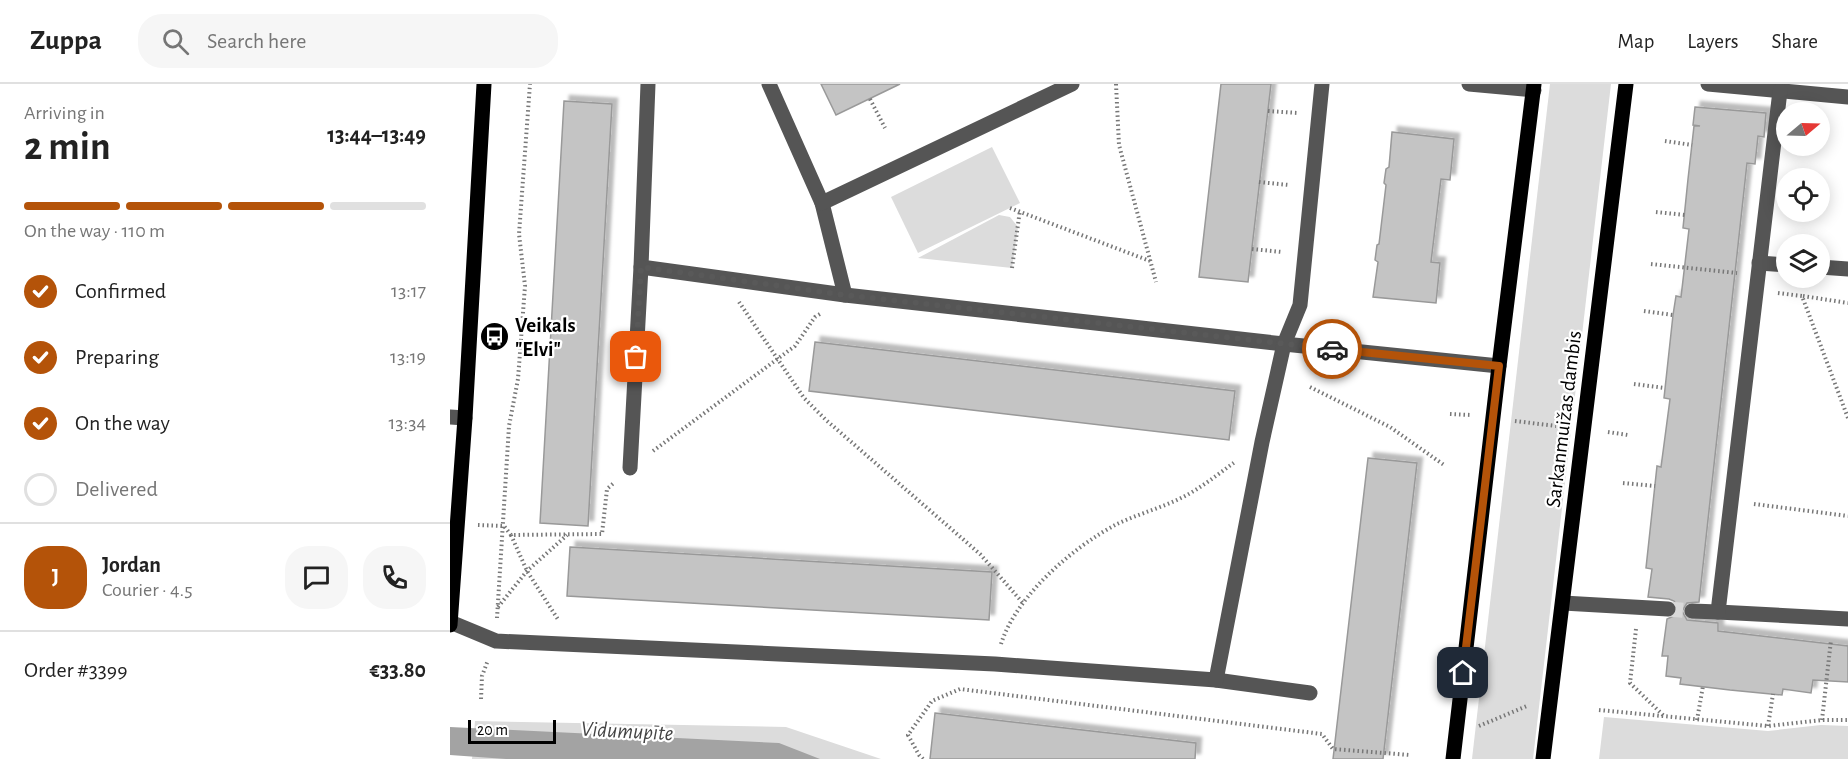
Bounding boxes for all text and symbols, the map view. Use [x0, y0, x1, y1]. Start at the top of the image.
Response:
search box [138, 14, 558, 68]
icon: search [159, 25, 192, 58]
text: Zuppa [30, 27, 102, 55]
text: Search here [207, 30, 307, 52]
text: Map [1618, 31, 1654, 52]
text: Layers [1687, 31, 1738, 52]
text: Share [1771, 31, 1818, 52]
north arrow [1776, 102, 1830, 156]
map controls [1776, 102, 1830, 288]
text: Arriving in [24, 103, 105, 123]
text: 13:44–13:49 [327, 124, 426, 146]
text: 2 min [24, 128, 111, 167]
button: locate [1776, 168, 1830, 222]
text: On the way · 110 m [24, 221, 165, 241]
button: layers [1776, 234, 1830, 288]
icon: check [24, 275, 57, 308]
text: Confirmed [75, 280, 166, 302]
text: 13:17 [391, 281, 426, 301]
place label: Veikals "Elvi" [515, 315, 575, 360]
courier [1302, 319, 1362, 379]
bus stop icon: Veikals "Elvi" [478, 321, 510, 353]
street label: Sarkanmuižas dambis [1543, 329, 1585, 509]
pin [610, 331, 661, 382]
icon: car [1316, 333, 1349, 366]
icon: bag [619, 340, 652, 373]
icon: check [24, 341, 57, 374]
text: Preparing [75, 346, 159, 368]
text: 13:19 [390, 347, 426, 367]
icon: check [24, 407, 57, 440]
text: On the way [75, 412, 170, 434]
text: 13:34 [388, 413, 426, 433]
text: Delivered [75, 478, 158, 500]
button: chat [285, 546, 348, 609]
button: phone [363, 546, 426, 609]
text: Jordan [102, 554, 161, 576]
text: J [52, 566, 59, 588]
text: Courier · 4.5 [102, 580, 193, 600]
pin [1437, 647, 1488, 698]
icon: home [1446, 656, 1479, 689]
text: Order #3399 [24, 659, 128, 681]
text: €33.80 [369, 659, 426, 681]
scale bar [468, 717, 556, 744]
water label: Vidumupīte [580, 718, 674, 745]
text: 20 m [477, 722, 508, 738]

